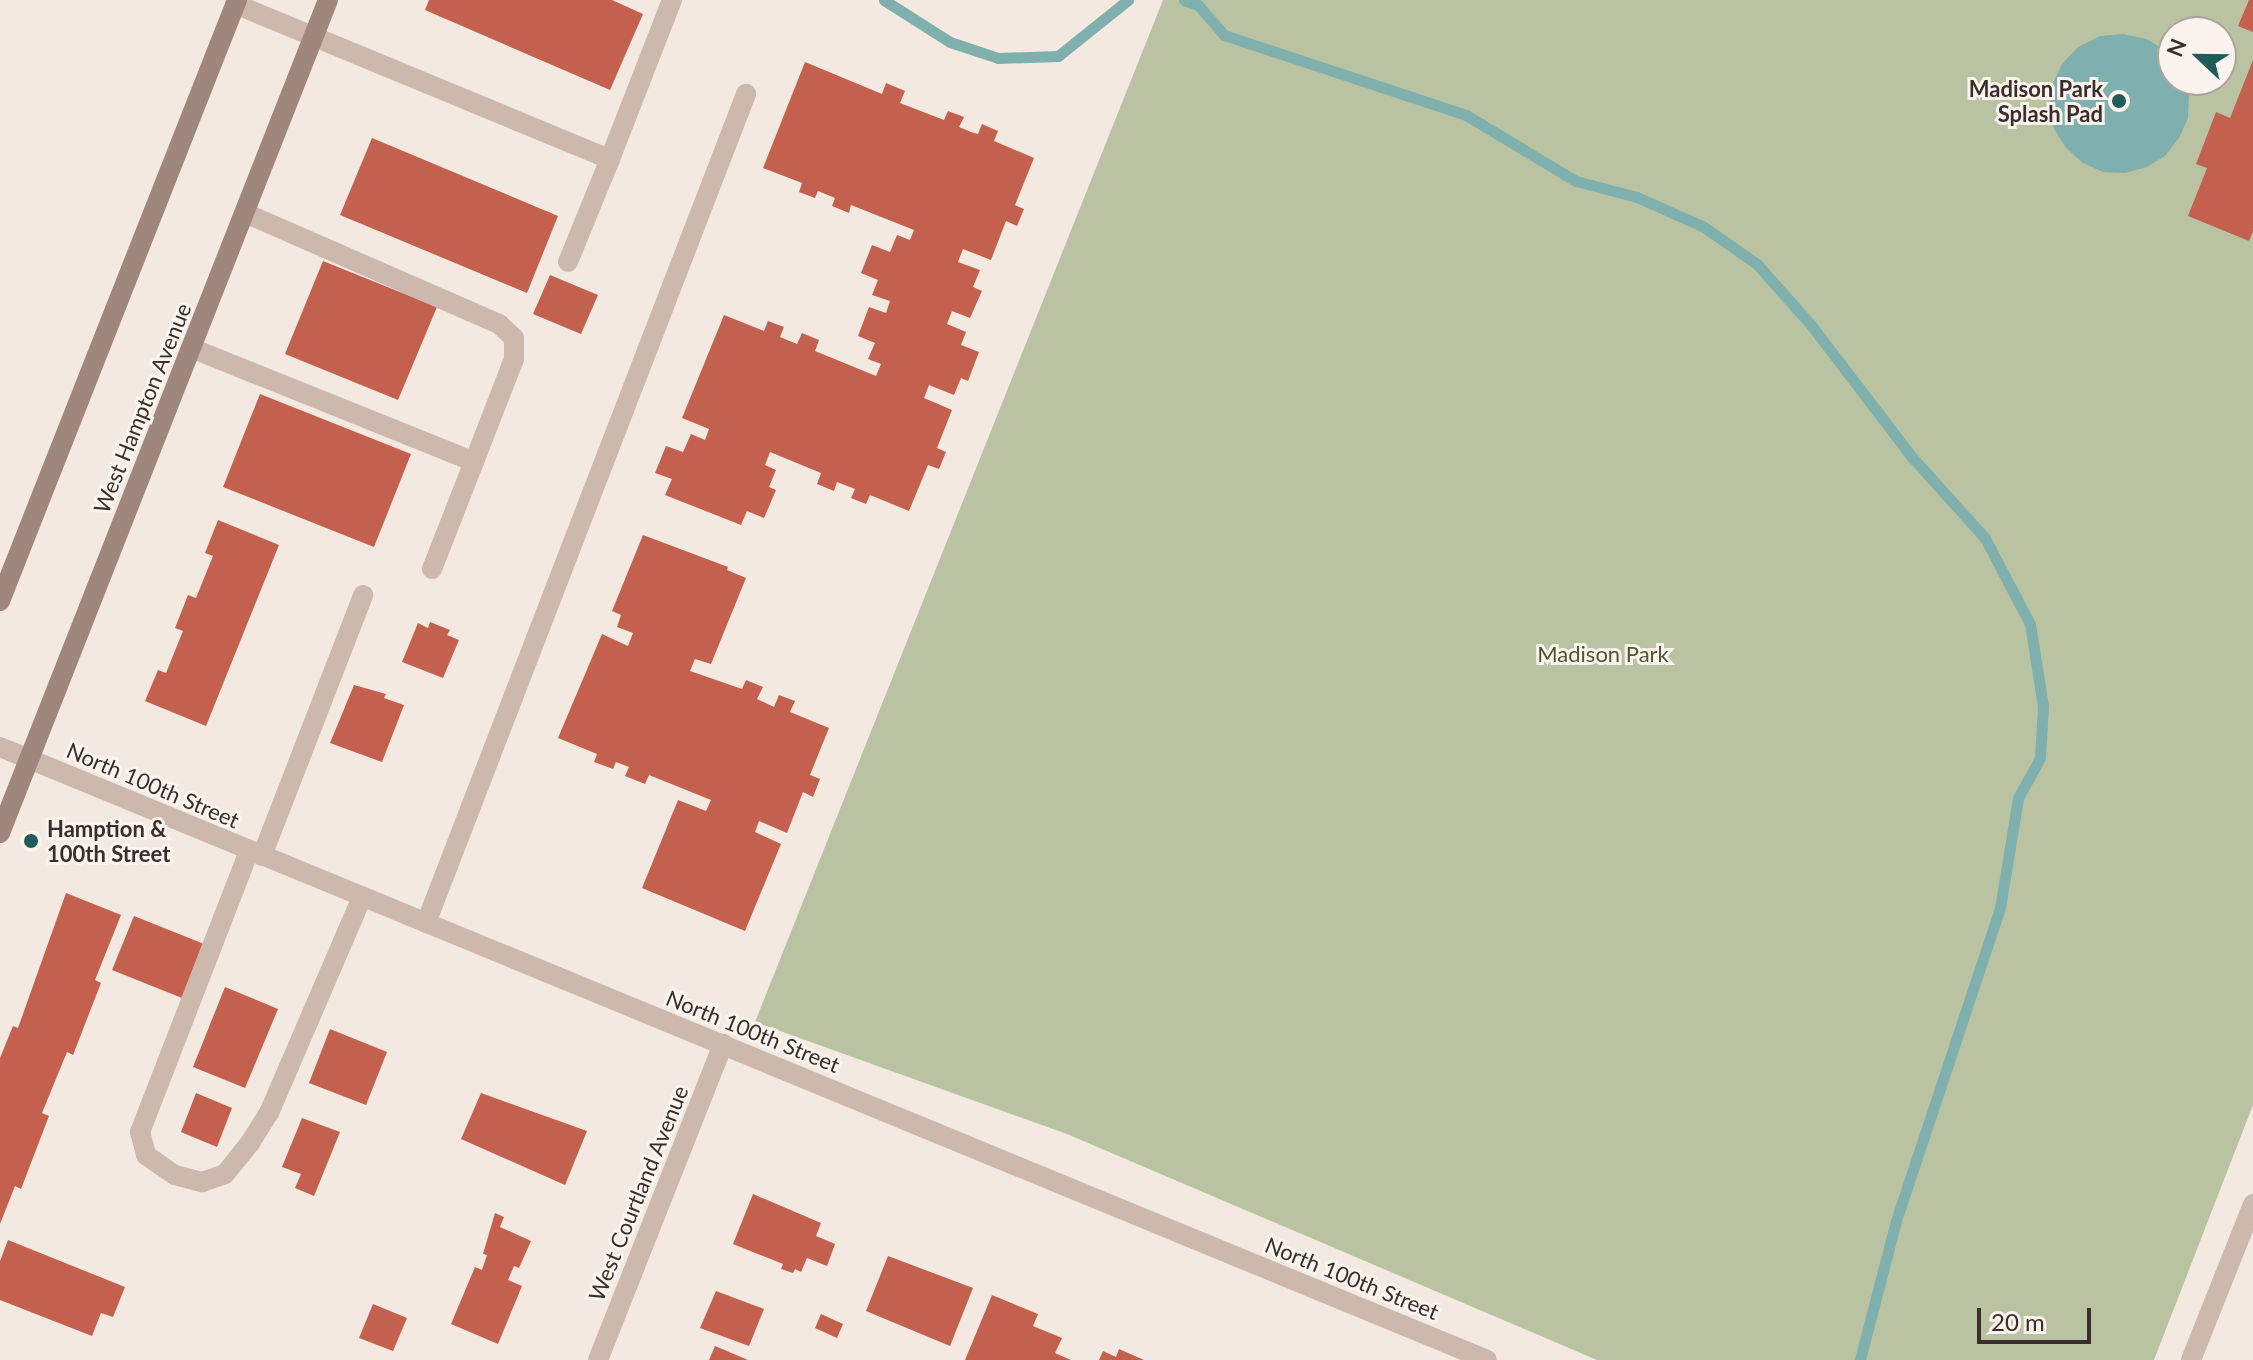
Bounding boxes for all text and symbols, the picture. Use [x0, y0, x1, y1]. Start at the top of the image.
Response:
north arrow [2157, 16, 2237, 96]
text: N [2160, 35, 2192, 60]
place label: Madison Park Splash Pad [1969, 75, 2103, 126]
marker: Madison Park Splash Pad [2110, 92, 2128, 110]
street label: West Hampton Avenue [88, 299, 196, 517]
park label: Madison Park [1537, 641, 1669, 667]
street label: North 100th Street [63, 737, 243, 833]
place label: Hamption & 100th Street [47, 815, 170, 866]
marker: Hamption & 100th Street [22, 832, 40, 850]
street label: North 100th Street [662, 984, 844, 1078]
street label: West Courtland Avenue [583, 1081, 693, 1305]
street label: North 100th Street [1261, 1231, 1443, 1325]
scale bar [1981, 1292, 2095, 1342]
text: 20 m [1991, 1307, 2045, 1336]

